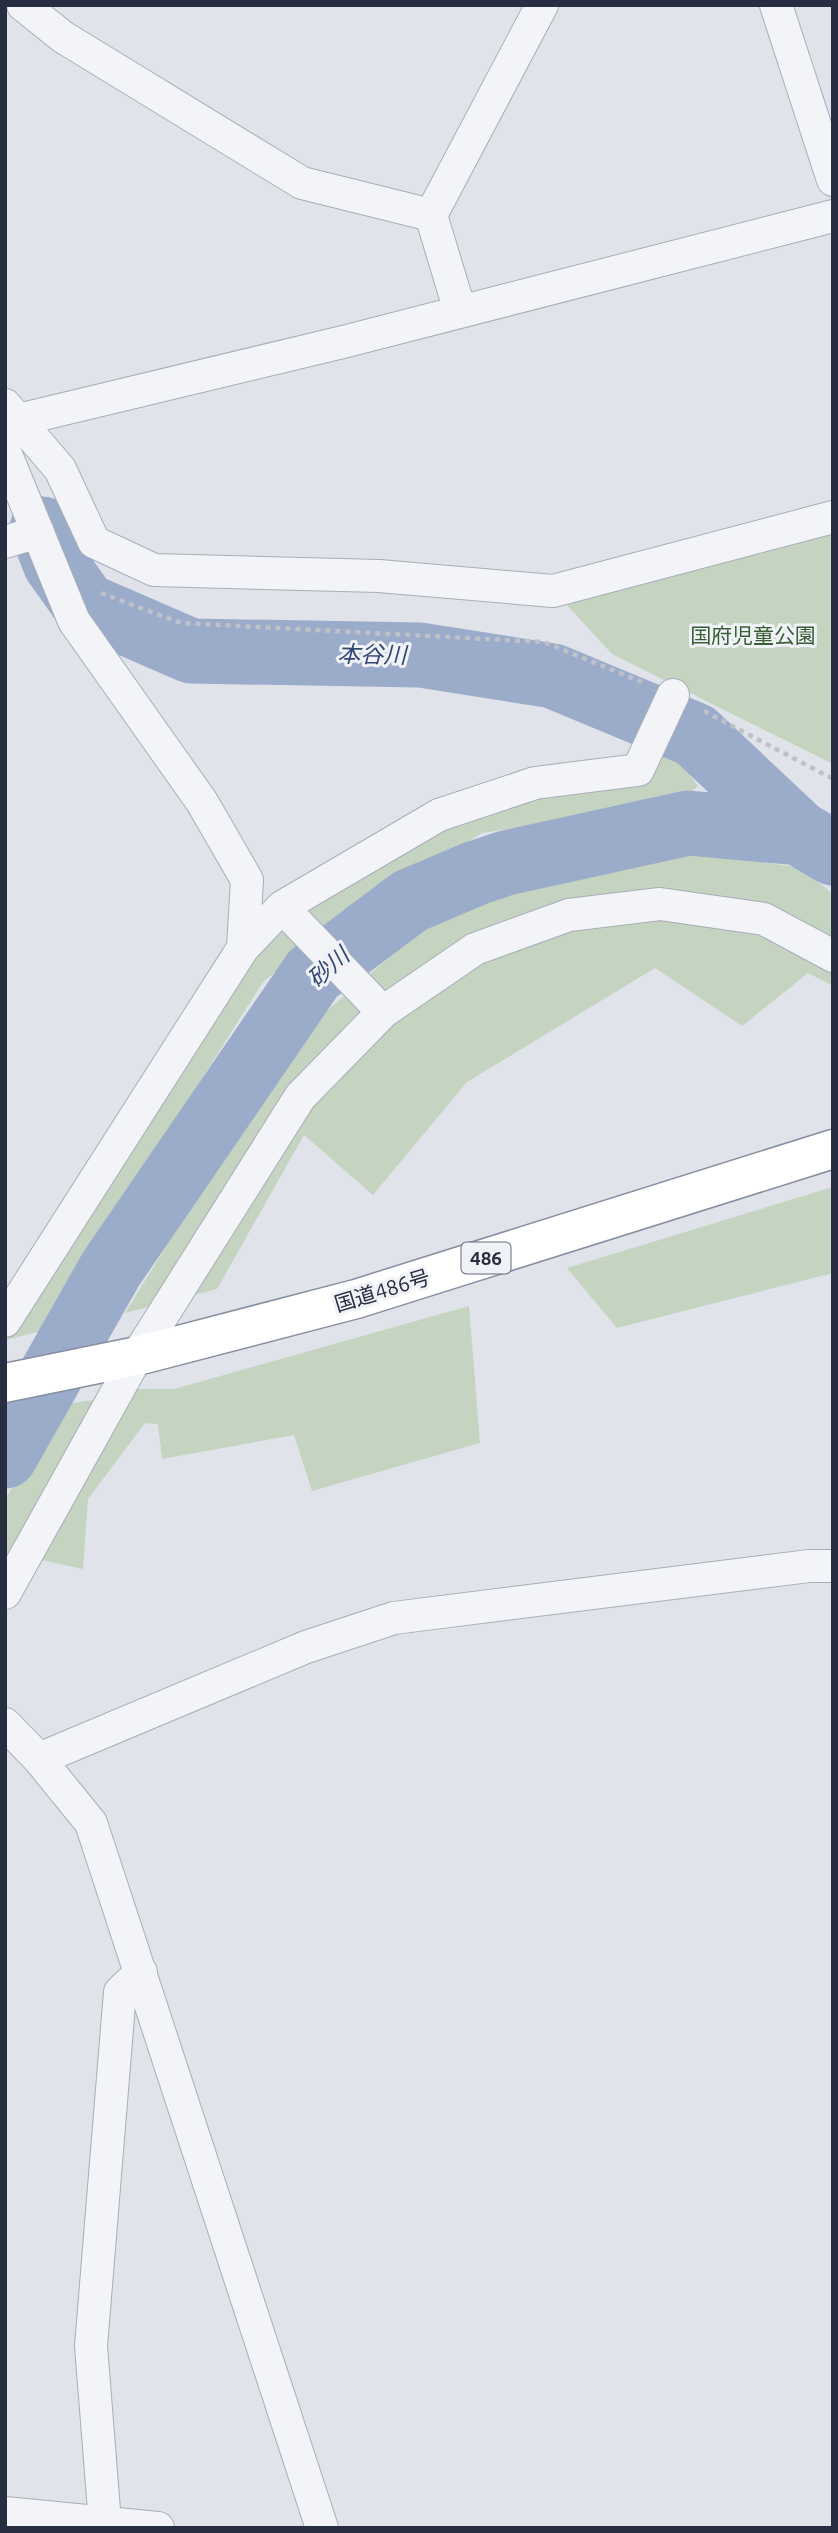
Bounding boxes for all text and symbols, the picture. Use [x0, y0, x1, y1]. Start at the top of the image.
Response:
park label: 国府児童公園 [690, 623, 816, 647]
water label: 本谷川 [337, 641, 410, 667]
water label: 砂川 [303, 940, 356, 992]
road number: 486 [462, 1242, 510, 1274]
street label: 国道486号 [331, 1264, 433, 1316]

